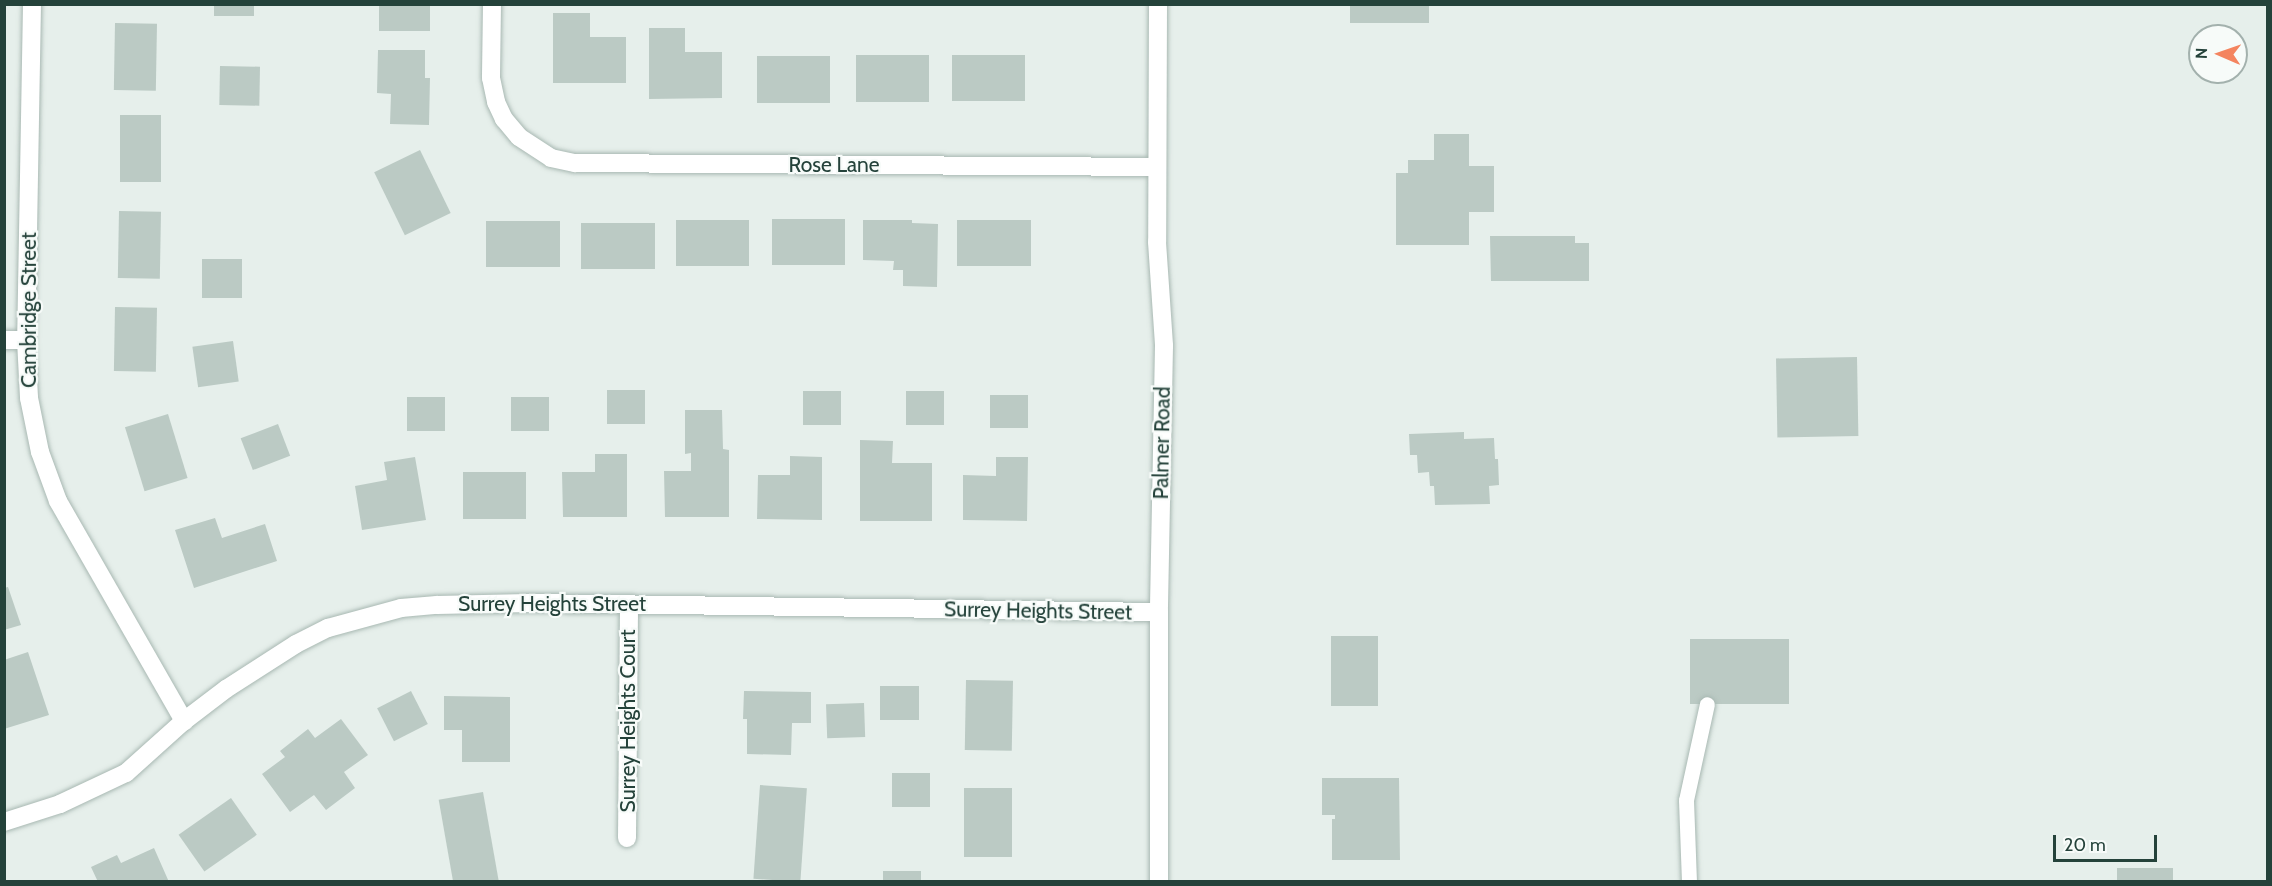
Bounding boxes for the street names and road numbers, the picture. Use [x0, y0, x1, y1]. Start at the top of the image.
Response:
street label: Rose Lane [788, 152, 880, 178]
street label: Cambridge Street [16, 232, 42, 388]
street label: Palmer Road [1148, 386, 1176, 500]
street label: Surrey Heights Street [458, 591, 646, 617]
street label: Surrey Heights Street [944, 597, 1132, 625]
street label: Surrey Heights Court [615, 630, 641, 812]

